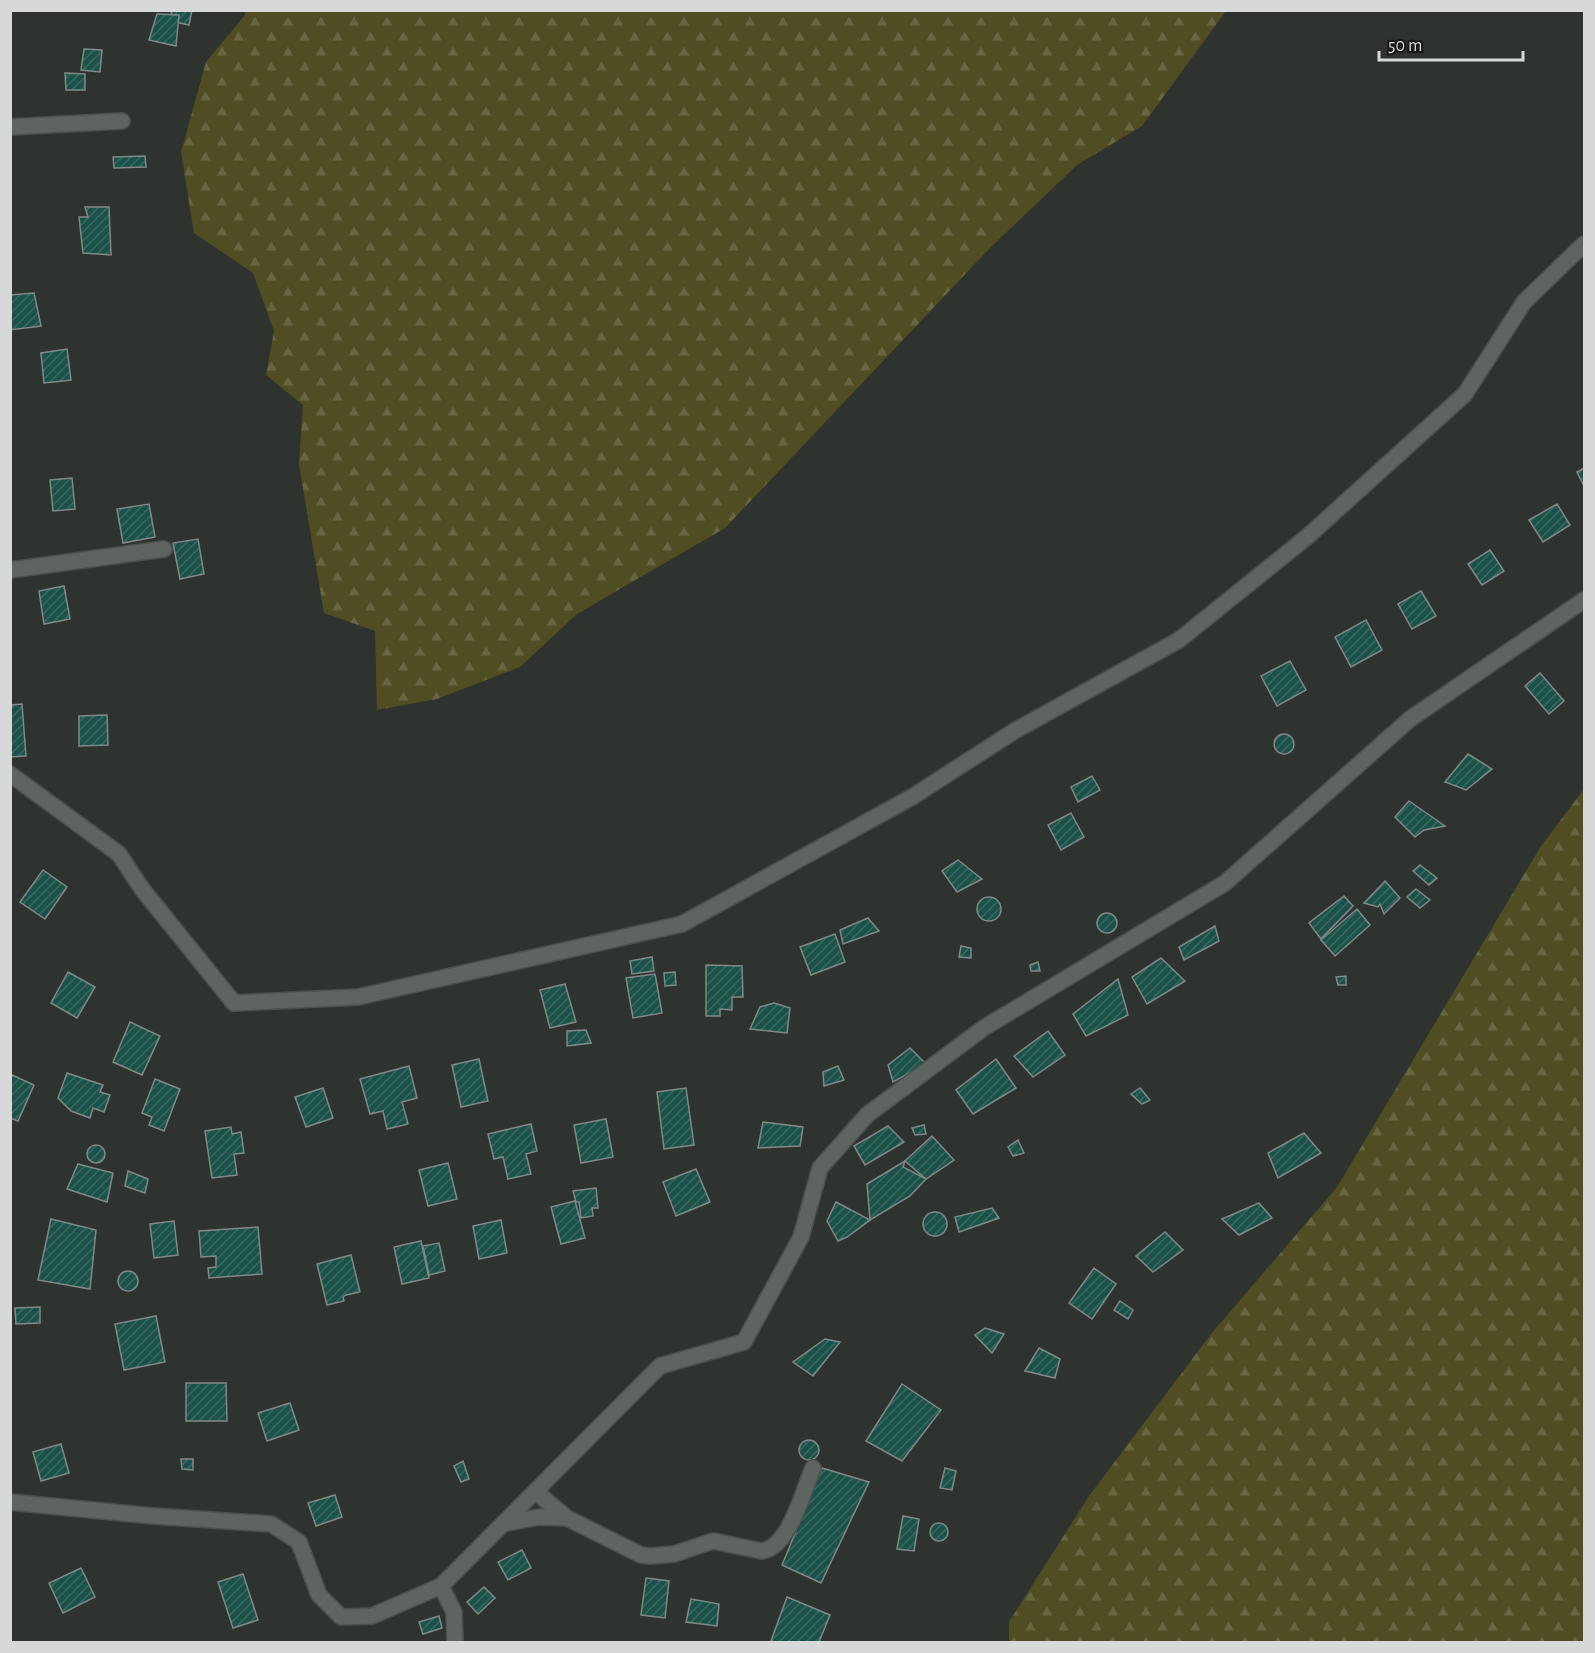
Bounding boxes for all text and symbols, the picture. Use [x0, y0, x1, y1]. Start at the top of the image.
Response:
scale bar [1379, 24, 1523, 62]
text: 50 m [1388, 37, 1422, 55]

